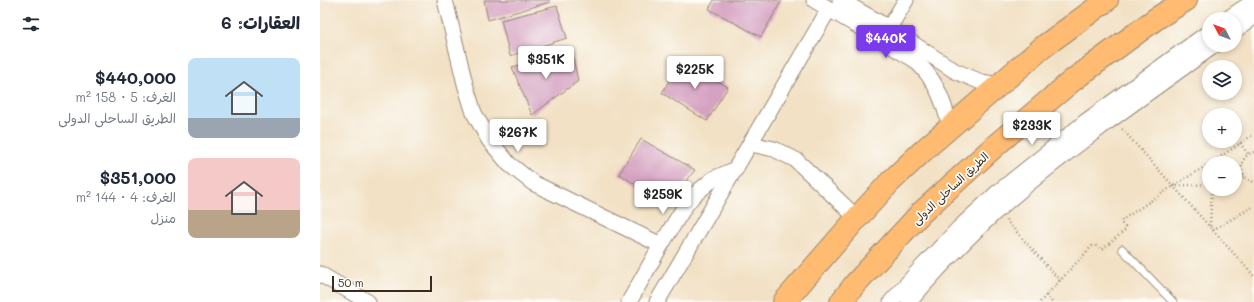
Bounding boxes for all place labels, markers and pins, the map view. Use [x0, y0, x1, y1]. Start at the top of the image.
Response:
pin: $440K [858, 25, 914, 59]
pin: $351K [518, 46, 574, 80]
pin: $225K [667, 56, 723, 90]
pin: $233K [1004, 112, 1060, 146]
pin: $267K [490, 119, 546, 153]
pin: $259K [635, 181, 691, 215]

